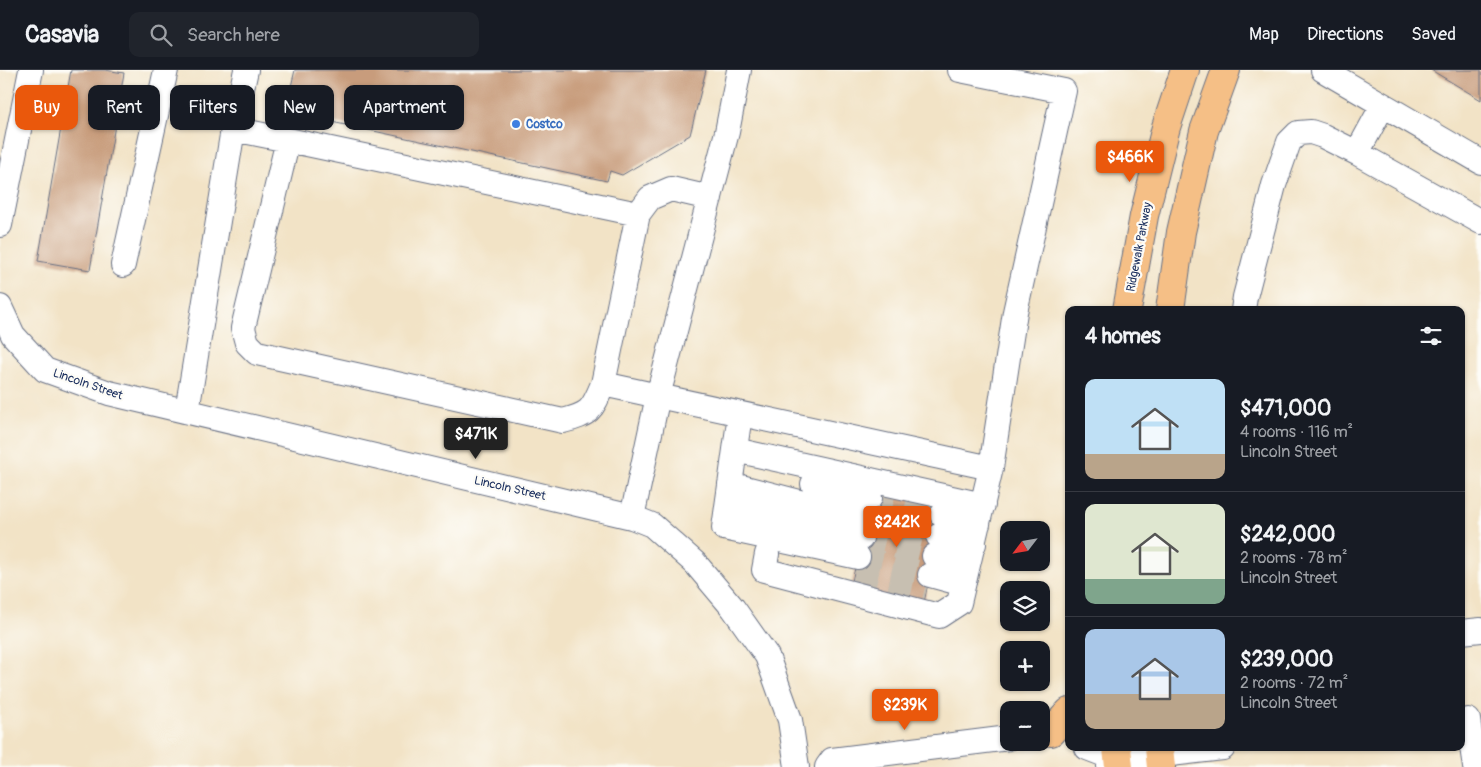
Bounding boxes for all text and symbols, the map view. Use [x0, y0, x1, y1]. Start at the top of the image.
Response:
search box [129, 12, 479, 57]
text: Casavia [25, 20, 99, 49]
icon: search [147, 21, 175, 49]
text: Search here [187, 23, 280, 47]
text: Map [1249, 23, 1279, 46]
text: Directions [1307, 23, 1383, 46]
text: Saved [1411, 23, 1456, 46]
chip: Buy [15, 85, 78, 130]
chip: Rent [88, 85, 160, 130]
chip: Filters [170, 85, 255, 130]
chip: New [265, 85, 334, 130]
chip: Apartment [344, 85, 464, 130]
place label: Costco [526, 117, 563, 132]
marker: Costco [510, 118, 522, 130]
pin: $466K [1095, 140, 1165, 183]
text: $466K [1107, 147, 1153, 167]
street label: Ridgewalk Parkway [1123, 201, 1156, 293]
icon: filters [1417, 322, 1445, 350]
text: 4 homes [1085, 323, 1161, 350]
street label: Lincoln Street [51, 366, 125, 403]
text: $471,000 [1240, 395, 1331, 422]
icon: home [1125, 399, 1185, 459]
pin: $471K [441, 418, 511, 460]
text: 4 rooms · 116 m² [1240, 422, 1353, 442]
text: $471K [455, 424, 497, 444]
text: Lincoln Street [1240, 442, 1337, 462]
street label: Lincoln Street [473, 473, 547, 504]
pin: $242K [862, 506, 932, 548]
text: $242K [874, 512, 920, 532]
north arrow [1000, 521, 1050, 571]
map controls [1000, 521, 1050, 751]
text: $242,000 [1240, 521, 1335, 548]
icon: home [1125, 524, 1185, 584]
text: 2 rooms · 78 m² [1240, 548, 1347, 568]
text: Lincoln Street [1240, 568, 1337, 588]
button: layers [1000, 581, 1050, 631]
button: + [1000, 641, 1050, 691]
text: $239,000 [1240, 646, 1333, 673]
icon: home [1125, 649, 1185, 709]
text: 2 rooms · 72 m² [1240, 673, 1348, 693]
pin: $239K [870, 688, 940, 731]
text: Lincoln Street [1240, 693, 1337, 713]
text: $239K [883, 695, 927, 715]
button: − [1000, 701, 1050, 751]

